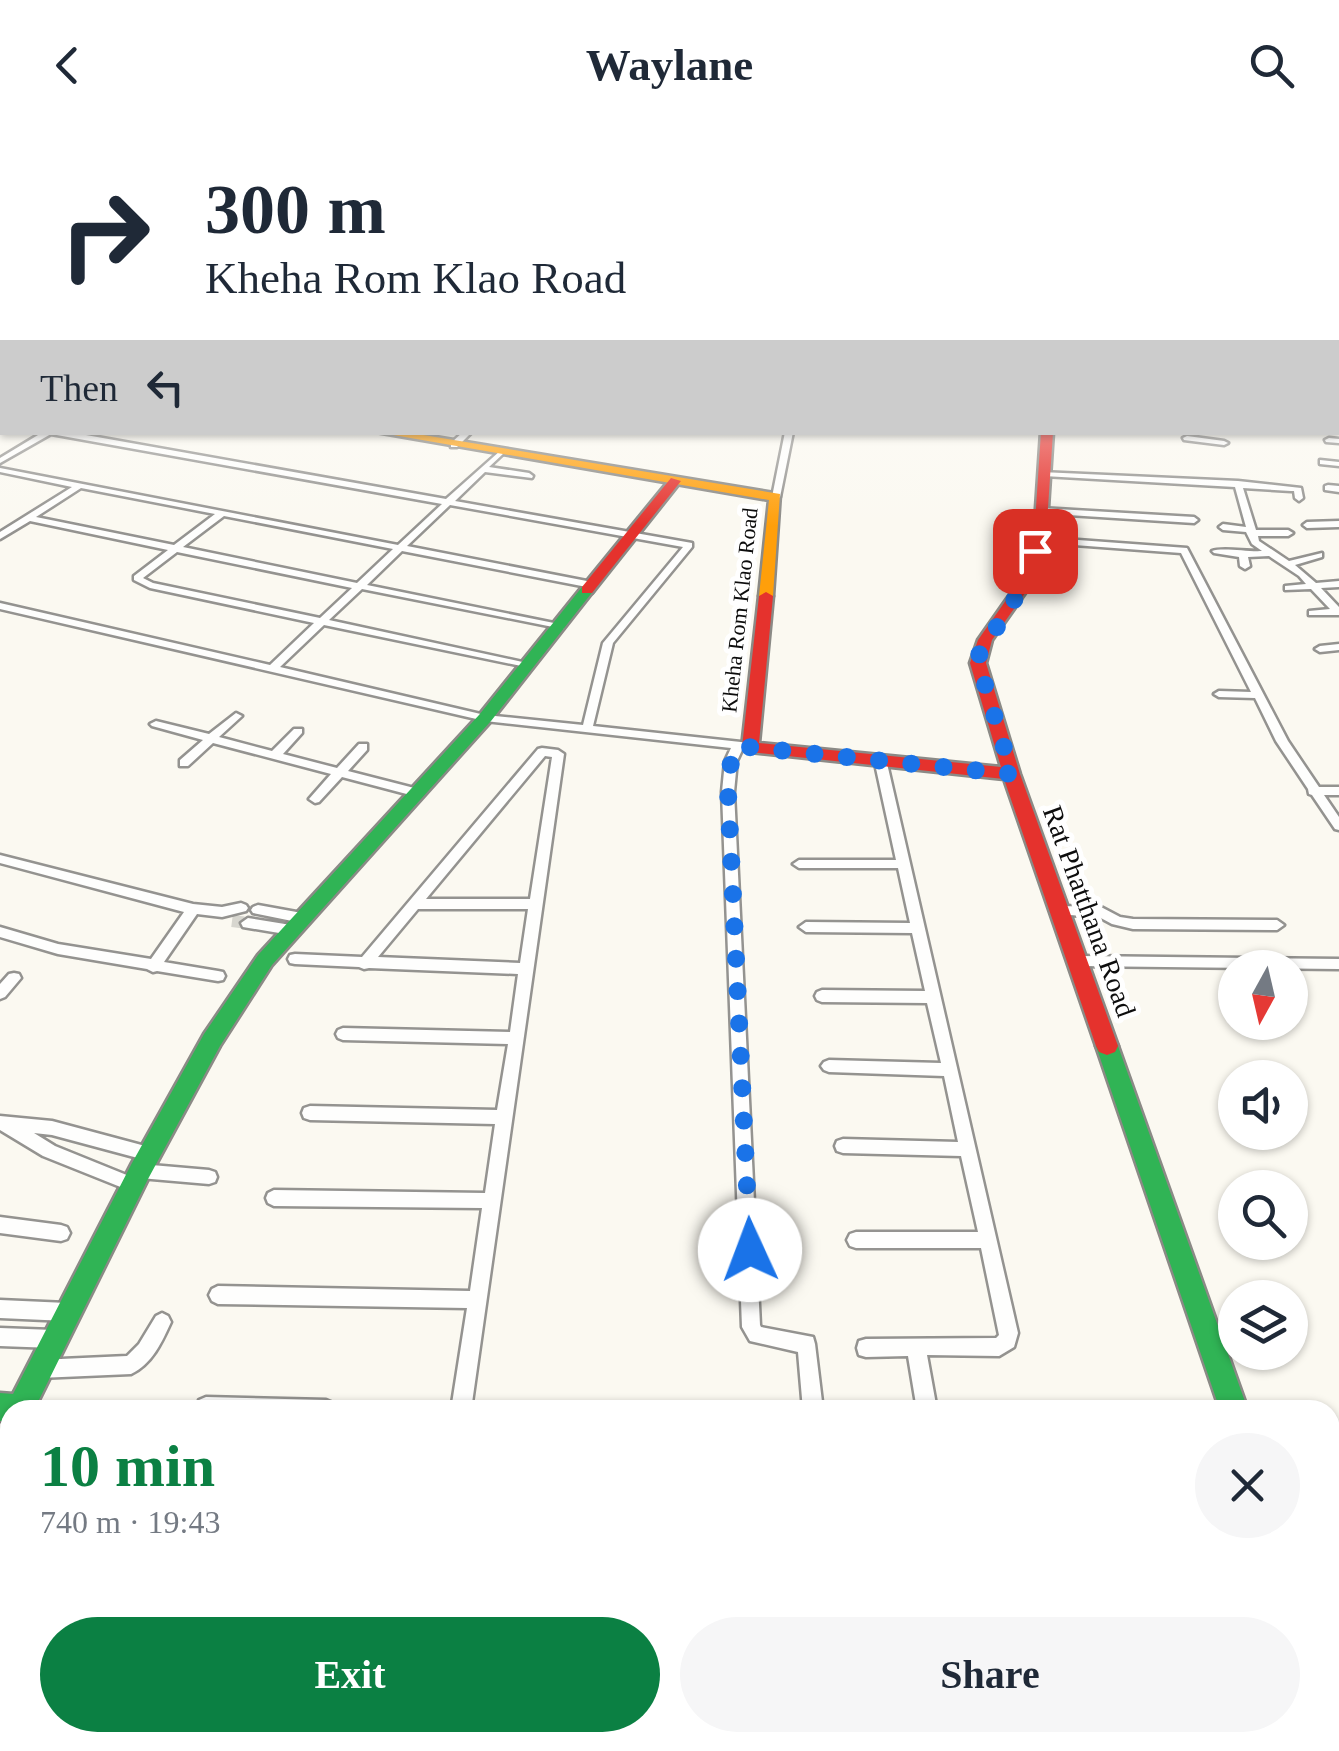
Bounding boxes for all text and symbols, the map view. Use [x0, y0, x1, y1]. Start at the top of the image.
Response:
icon: back [40, 38, 95, 93]
icon: search [1244, 38, 1299, 93]
text: Waylane [586, 40, 753, 90]
icon: right [40, 170, 170, 300]
text: 300 m [205, 171, 386, 248]
text: Kheha Rom Klao Road [205, 253, 626, 303]
icon: left [138, 360, 193, 415]
text: Then [40, 367, 118, 409]
street label: Kheha Rom Klao Road [716, 506, 763, 714]
pin [993, 509, 1078, 594]
icon: arrive [1008, 524, 1063, 579]
street label: Rat Phatthana Road [1037, 801, 1142, 1021]
north arrow [1218, 950, 1308, 1040]
map controls [1218, 950, 1308, 1370]
button: sound [1218, 1060, 1308, 1150]
button: search [1218, 1170, 1308, 1260]
position arrow [698, 1198, 802, 1302]
button: layers [1218, 1280, 1308, 1370]
text: 10 min [40, 1433, 215, 1499]
button: close [1195, 1433, 1300, 1538]
text: 740 m · 19:43 [40, 1504, 220, 1540]
button: Exit [40, 1617, 660, 1732]
button: Share [680, 1617, 1300, 1732]

